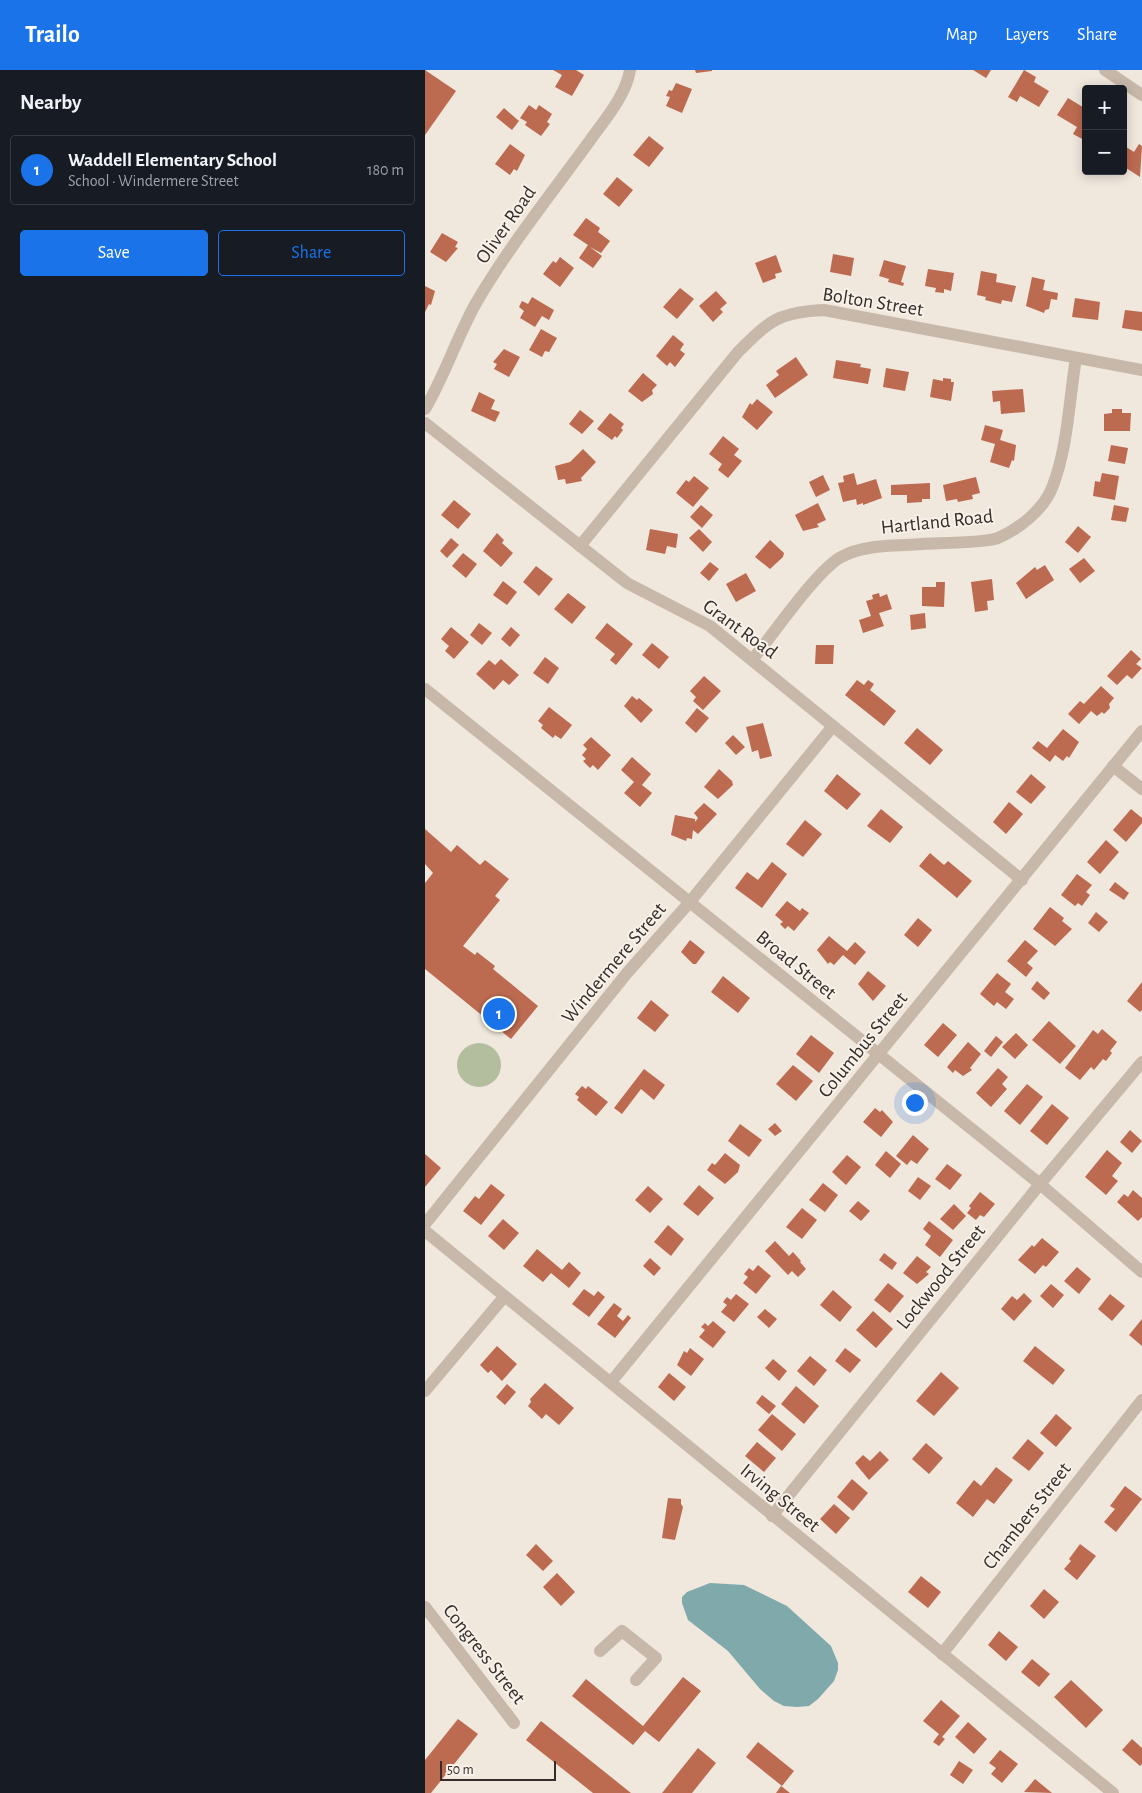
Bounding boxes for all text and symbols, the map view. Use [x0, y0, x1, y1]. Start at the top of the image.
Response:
text: Trailo [25, 23, 80, 47]
text: Map [946, 26, 977, 44]
text: Layers [1005, 26, 1049, 44]
text: Share [1077, 26, 1117, 44]
map controls [1082, 85, 1127, 175]
button: + [1082, 85, 1127, 130]
text: Nearby [20, 92, 81, 113]
button: − [1082, 130, 1127, 175]
text: Waddell Elementary School [68, 151, 277, 170]
text: 1 [34, 162, 40, 178]
text: 180 m [367, 162, 404, 178]
text: School · Windermere Street [68, 173, 239, 189]
street label: Oliver Road [472, 183, 540, 267]
button: Save [20, 230, 208, 276]
button: Share [218, 230, 405, 276]
street label: Bolton Street [821, 284, 925, 320]
street label: Hartland Road [880, 506, 994, 538]
street label: Grant Road [699, 595, 781, 663]
street label: Windermere Street [558, 899, 670, 1027]
street label: Broad Street [752, 927, 840, 1004]
street label: Columbus Street [815, 988, 912, 1101]
pin: 1 [483, 995, 515, 1033]
your location [902, 1090, 928, 1116]
street label: Lockwood Street [893, 1220, 990, 1333]
street label: Chambers Street [979, 1458, 1075, 1573]
street label: Irving Street [737, 1460, 824, 1536]
street label: Congress Street [439, 1600, 529, 1708]
scale bar [440, 1758, 556, 1781]
text: 50 m [447, 1763, 474, 1777]

